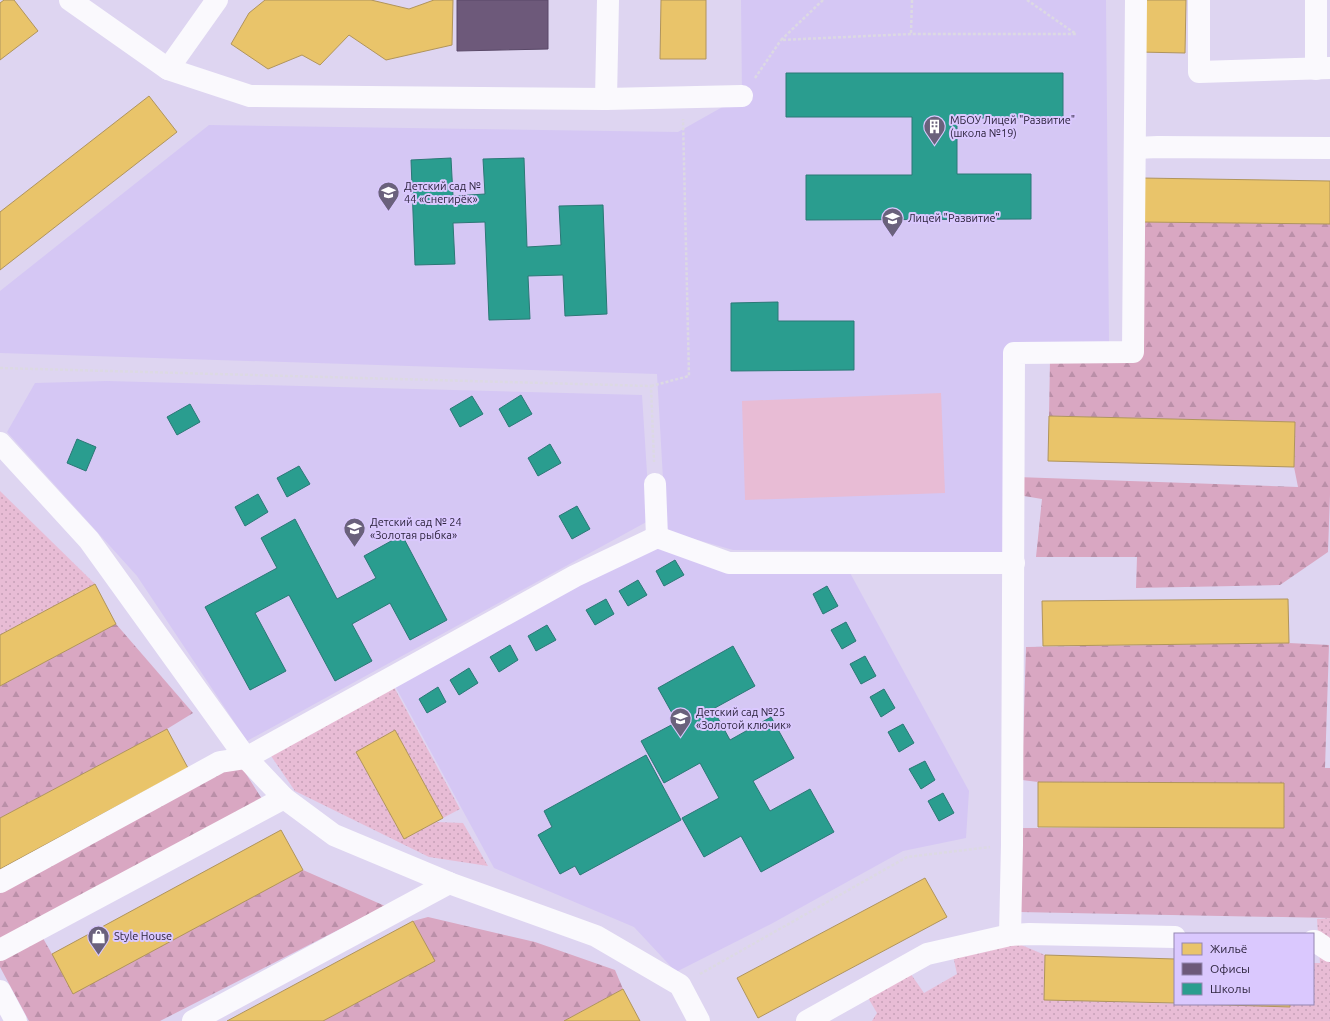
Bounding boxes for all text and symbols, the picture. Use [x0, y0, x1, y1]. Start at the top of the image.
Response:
building icon: МБОУ Лицей "Развитие" (школа №19) [922, 113, 948, 146]
place label: МБОУ Лицей "Развитие" (школа №19) [950, 114, 1075, 140]
school or university icon: Детский сад № 44 «Снегирёк» [376, 179, 402, 212]
place label: Детский сад № 44 «Снегирёк» [404, 180, 481, 205]
school or university icon: Лицей "Развитие" [880, 205, 906, 238]
place label: Лицей "Развитие" [908, 212, 1000, 224]
school or university icon: Детский сад № 24 «Золотая рыбка» [342, 515, 368, 548]
place label: Детский сад № 24 «Золотая рыбка» [370, 516, 462, 541]
school or university icon: Детский сад №25 «Золотой ключик» [668, 705, 694, 738]
place label: Детский сад №25 «Золотой ключик» [696, 706, 791, 731]
shop icon: Style House [86, 923, 112, 956]
place label: Style House [114, 930, 172, 942]
legend [1174, 933, 1314, 1005]
text: Жильё [1210, 942, 1247, 955]
text: Офисы [1210, 962, 1250, 975]
text: Школы [1210, 982, 1251, 995]

